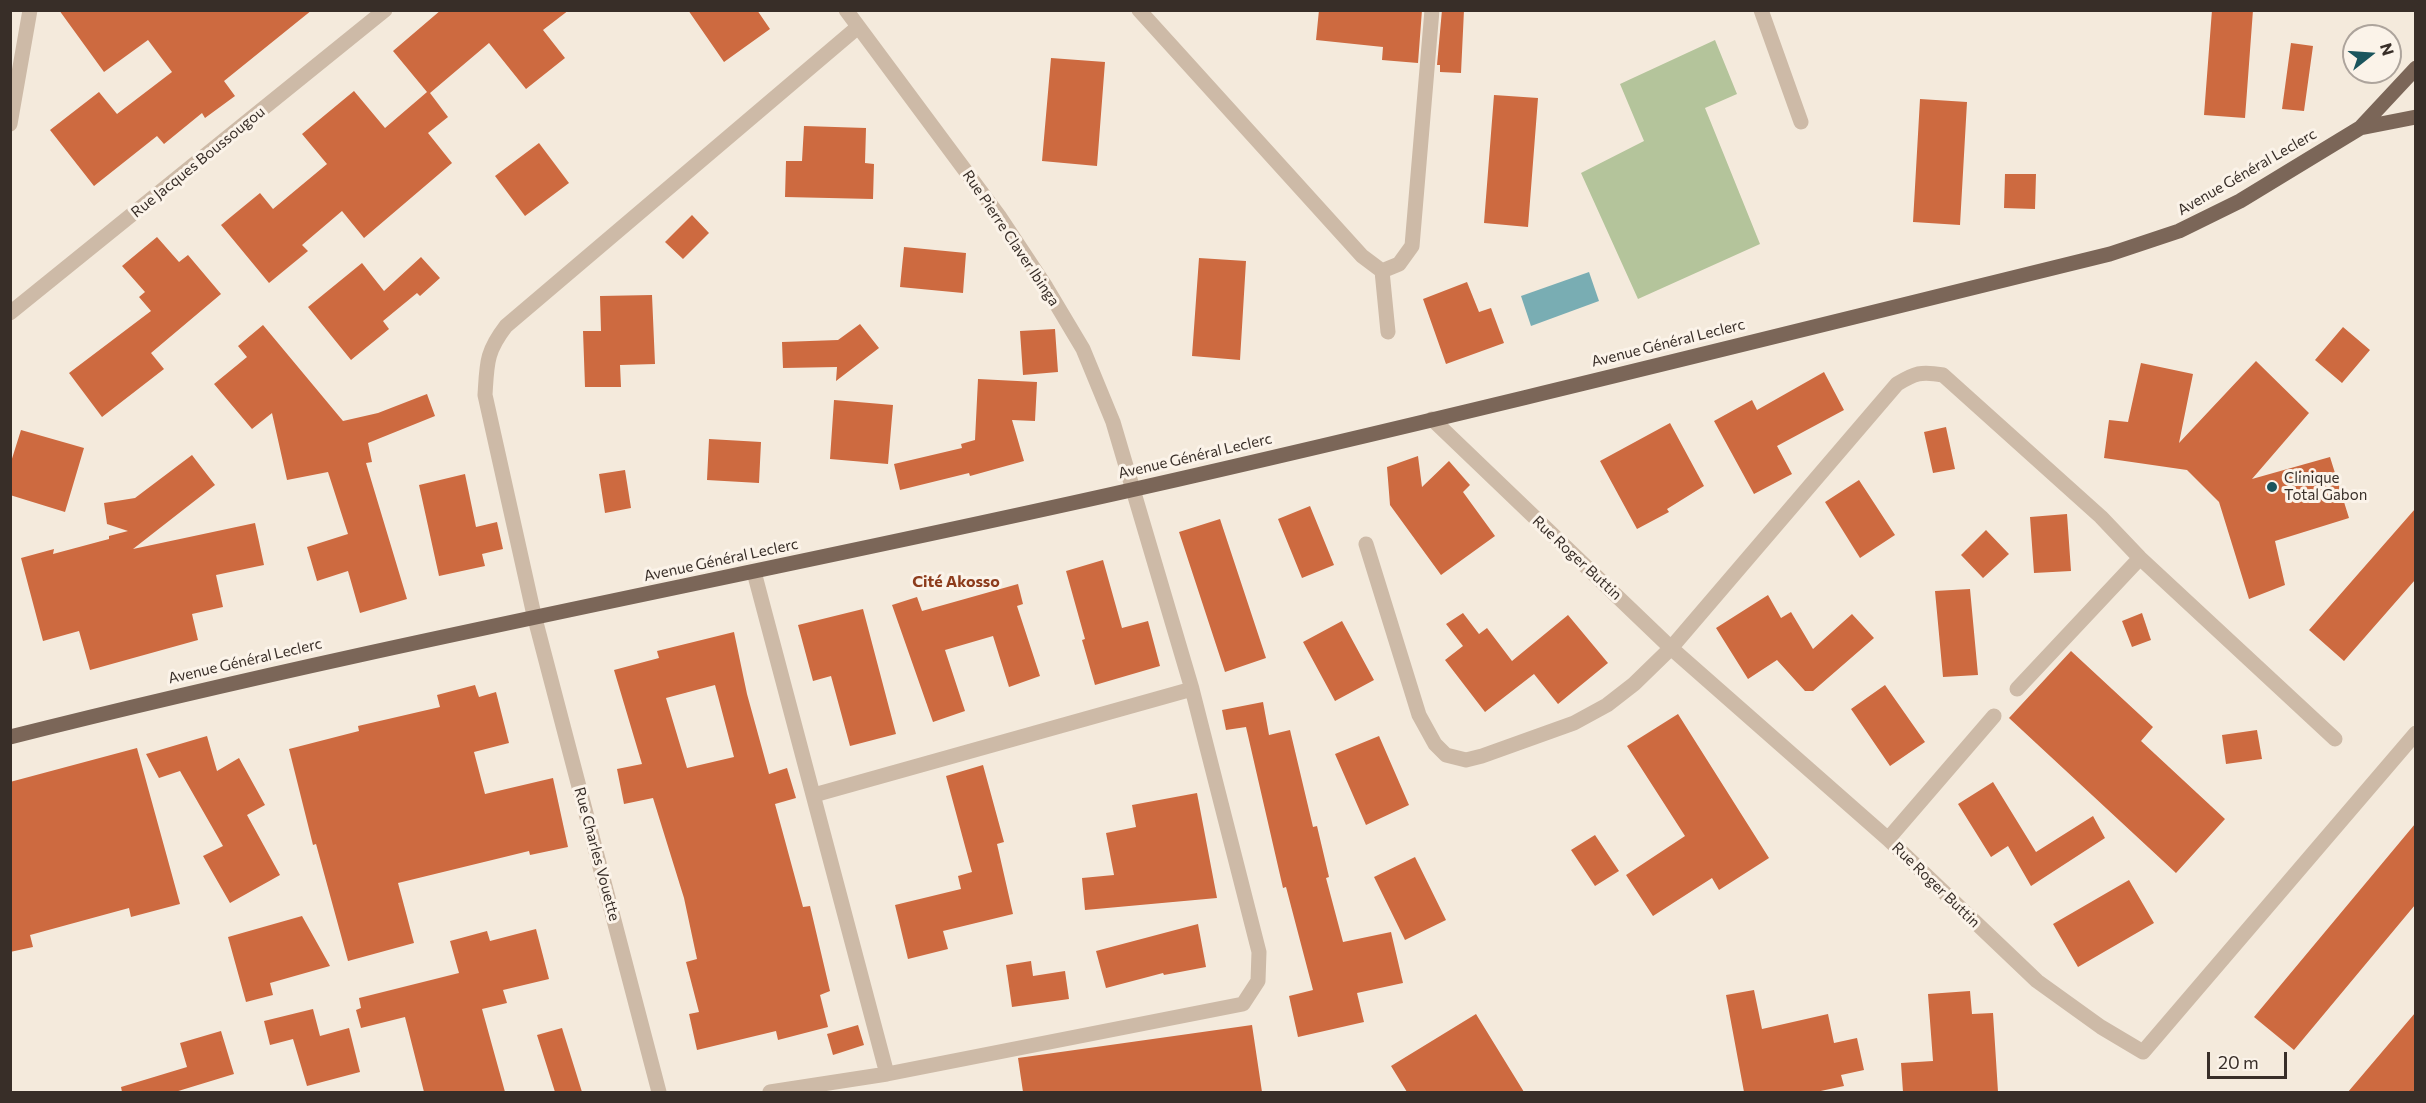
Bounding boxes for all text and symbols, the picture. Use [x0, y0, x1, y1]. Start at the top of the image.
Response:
north arrow [2342, 24, 2402, 84]
text: N [2377, 41, 2399, 58]
street label: Rue Jacques Boussougou [128, 103, 268, 221]
street label: Avenue Général Leclerc [2174, 125, 2320, 219]
street label: Rue Pierre Claver Ibinga [959, 167, 1063, 309]
street label: Avenue Général Leclerc [1589, 315, 1747, 371]
street label: Avenue Général Leclerc [1116, 430, 1274, 482]
place label: Clinique Total Gabon [2284, 469, 2367, 504]
marker: Clinique Total Gabon [2265, 480, 2279, 494]
street label: Rue Roger Buttin [1529, 512, 1625, 604]
street label: Avenue Général Leclerc [642, 535, 800, 585]
district label: Cité Akosso [912, 572, 1000, 592]
street label: Avenue Général Leclerc [166, 635, 324, 687]
street label: Rue Charles Vouette [570, 785, 624, 923]
street label: Rue Roger Buttin [1888, 839, 1984, 931]
scale bar [2210, 1040, 2290, 1078]
text: 20 m [2218, 1051, 2259, 1073]

